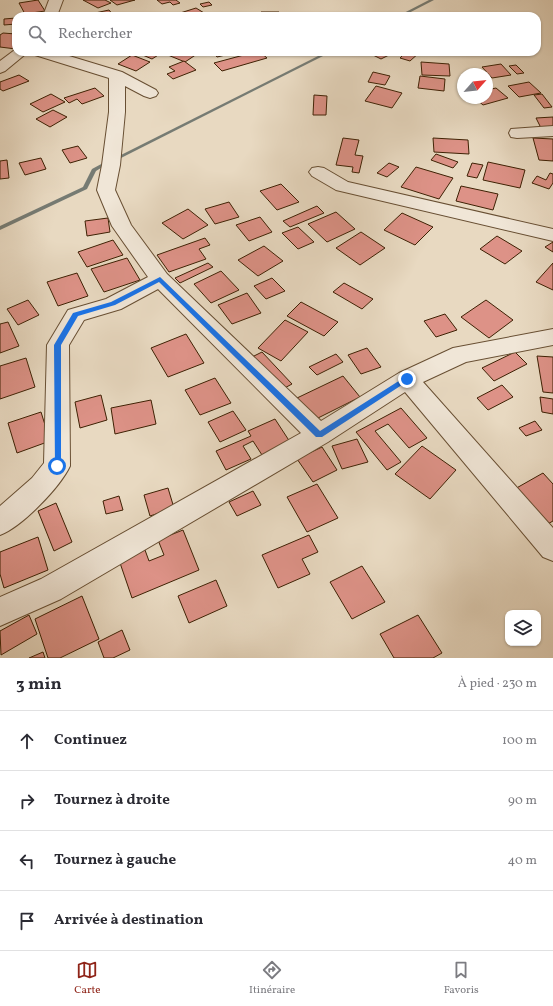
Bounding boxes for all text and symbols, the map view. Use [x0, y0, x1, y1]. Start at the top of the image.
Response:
search box [12, 12, 541, 56]
icon: search [26, 23, 48, 45]
text: Rechercher [58, 24, 132, 45]
north arrow [457, 68, 493, 104]
route end [398, 370, 416, 388]
route start [48, 457, 66, 475]
map controls [505, 610, 541, 646]
button: layers [505, 610, 541, 646]
text: 3 min [16, 673, 62, 696]
text: À pied · 230 m [458, 675, 537, 693]
icon: ahead [16, 730, 38, 752]
text: Continuez [54, 730, 127, 751]
text: 100 m [502, 732, 537, 750]
icon: right [16, 790, 38, 812]
text: Tournez à droite [54, 790, 170, 811]
text: 90 m [508, 792, 537, 810]
icon: left [16, 850, 38, 872]
text: Tournez à gauche [54, 850, 176, 871]
text: 40 m [508, 852, 537, 870]
icon: arrive [16, 910, 38, 932]
text: Arrivée à destination [54, 910, 203, 931]
tab: Carte [74, 959, 101, 998]
tab: Itinéraire [249, 959, 295, 998]
tab: Favoris [444, 959, 479, 998]

